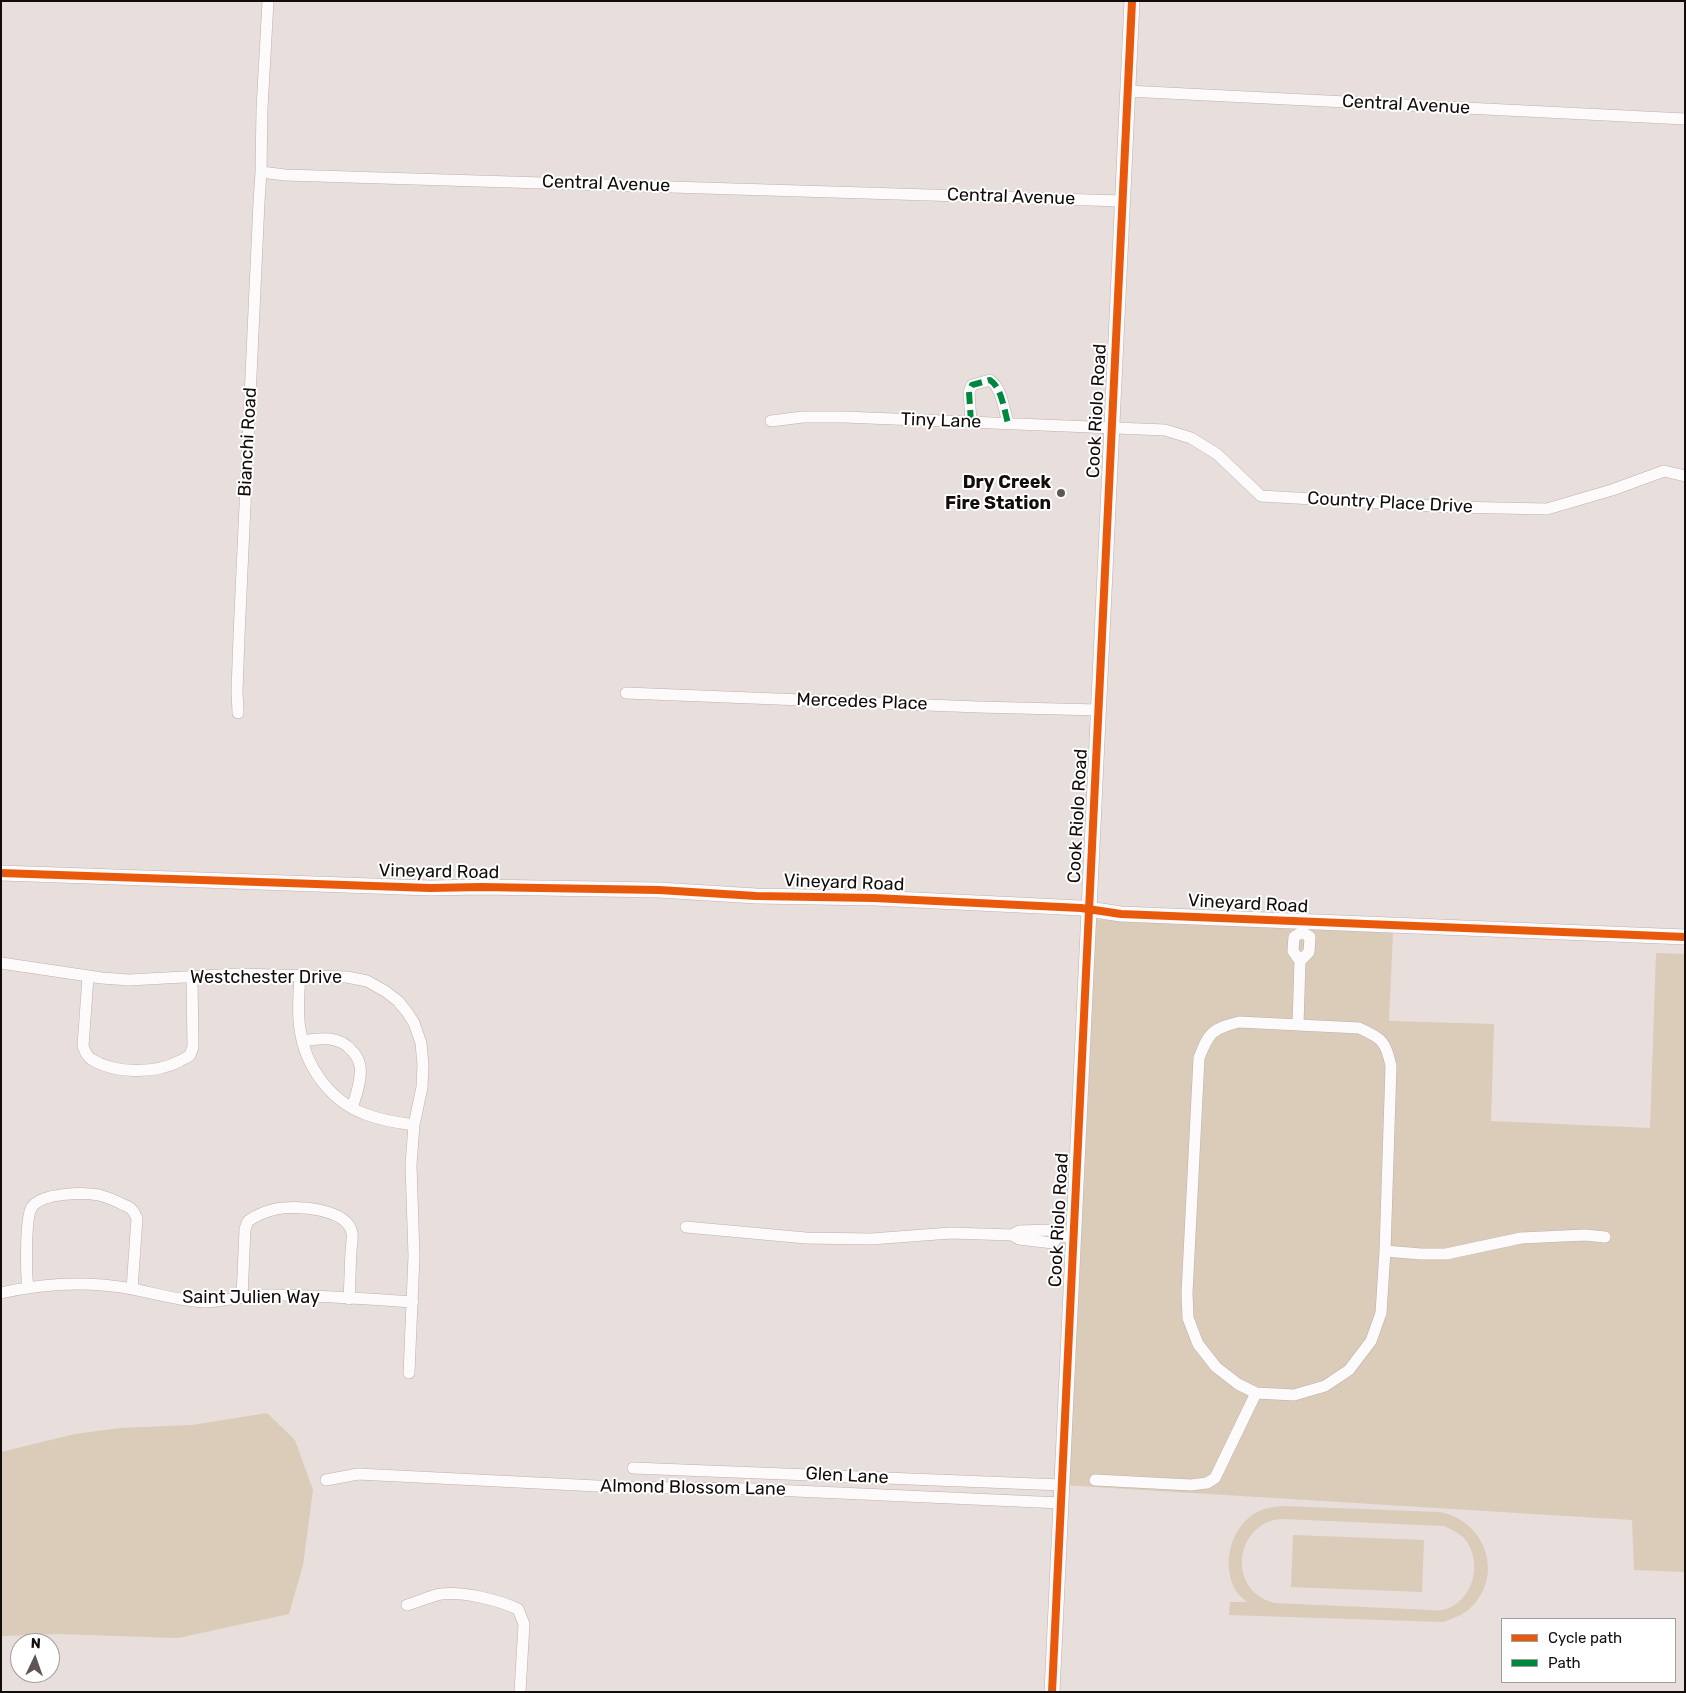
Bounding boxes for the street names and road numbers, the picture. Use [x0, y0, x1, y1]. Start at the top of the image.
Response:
street label: Central Avenue [1341, 91, 1471, 119]
street label: Central Avenue [541, 171, 671, 197]
street label: Central Avenue [946, 184, 1076, 210]
street label: Cook Riolo Road [1083, 343, 1111, 479]
street label: Bianchi Road [234, 387, 262, 497]
street label: Tiny Lane [900, 409, 982, 433]
street label: Country Place Drive [1307, 488, 1473, 518]
street label: Mercedes Place [796, 689, 928, 715]
street label: Cook Riolo Road [1064, 748, 1092, 884]
street label: Vineyard Road [378, 860, 500, 884]
street label: Vineyard Road [783, 870, 905, 896]
street label: Vineyard Road [1187, 890, 1309, 918]
street label: Westchester Drive [190, 967, 342, 989]
street label: Cook Riolo Road [1045, 1152, 1073, 1288]
street label: Saint Julien Way [182, 1287, 320, 1309]
street label: Glen Lane [805, 1463, 889, 1489]
street label: Almond Blossom Lane [600, 1476, 786, 1500]

